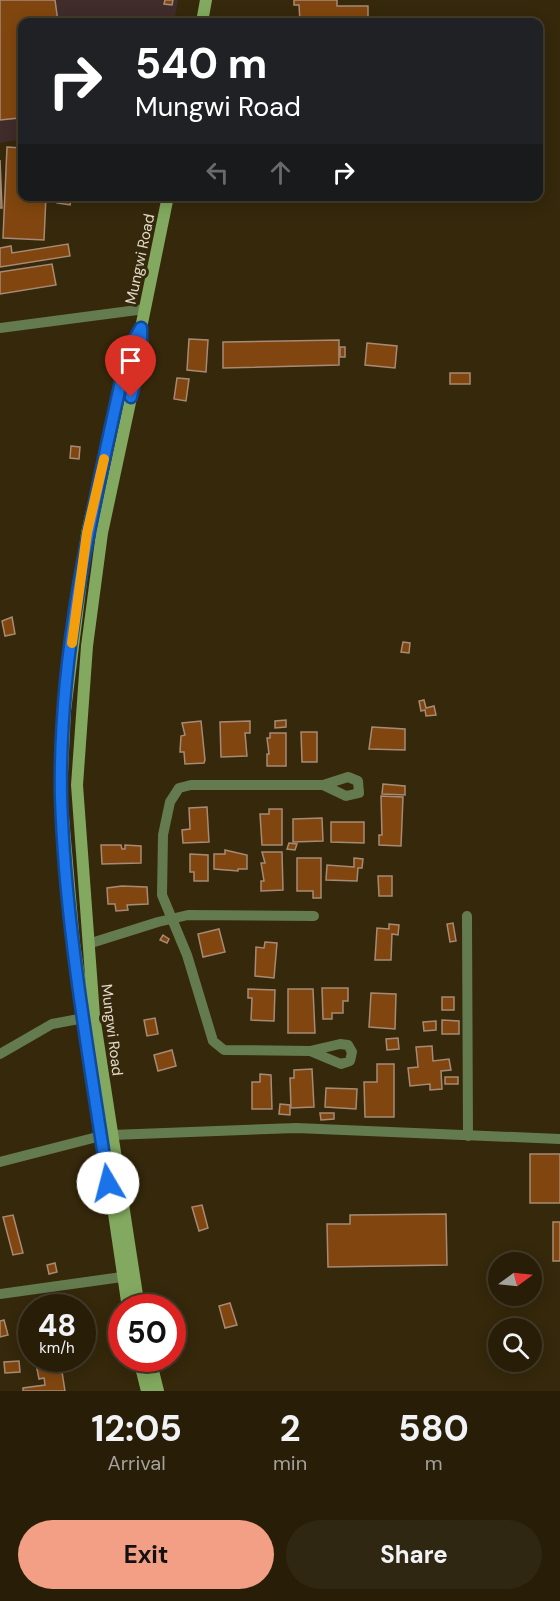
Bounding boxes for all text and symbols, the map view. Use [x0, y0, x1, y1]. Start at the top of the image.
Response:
text: 540 m [135, 36, 267, 91]
icon: right [36, 42, 114, 120]
text: Mungwi Road [135, 89, 301, 124]
icon: left [201, 156, 234, 189]
icon: ahead [264, 156, 297, 189]
icon: right [327, 156, 360, 189]
street label: Mungwi Road [121, 212, 159, 306]
pin [105, 335, 156, 397]
icon: arrive [114, 344, 147, 377]
street label: Mungwi Road [96, 983, 128, 1077]
position arrow [76, 1151, 140, 1215]
north arrow [488, 1252, 542, 1306]
map controls [488, 1252, 542, 1372]
speed limit sign: 50 [108, 1294, 186, 1372]
text: 48 [38, 1306, 76, 1345]
button: search [488, 1318, 542, 1372]
text: km/h [39, 1338, 75, 1358]
text: 12:05 [91, 1405, 182, 1452]
text: 2 [280, 1405, 300, 1452]
text: 580 [398, 1405, 469, 1452]
text: Arrival [107, 1450, 166, 1476]
text: min [273, 1450, 307, 1476]
text: m [425, 1450, 442, 1476]
button: Exit [18, 1520, 274, 1589]
button: Share [286, 1520, 542, 1589]

